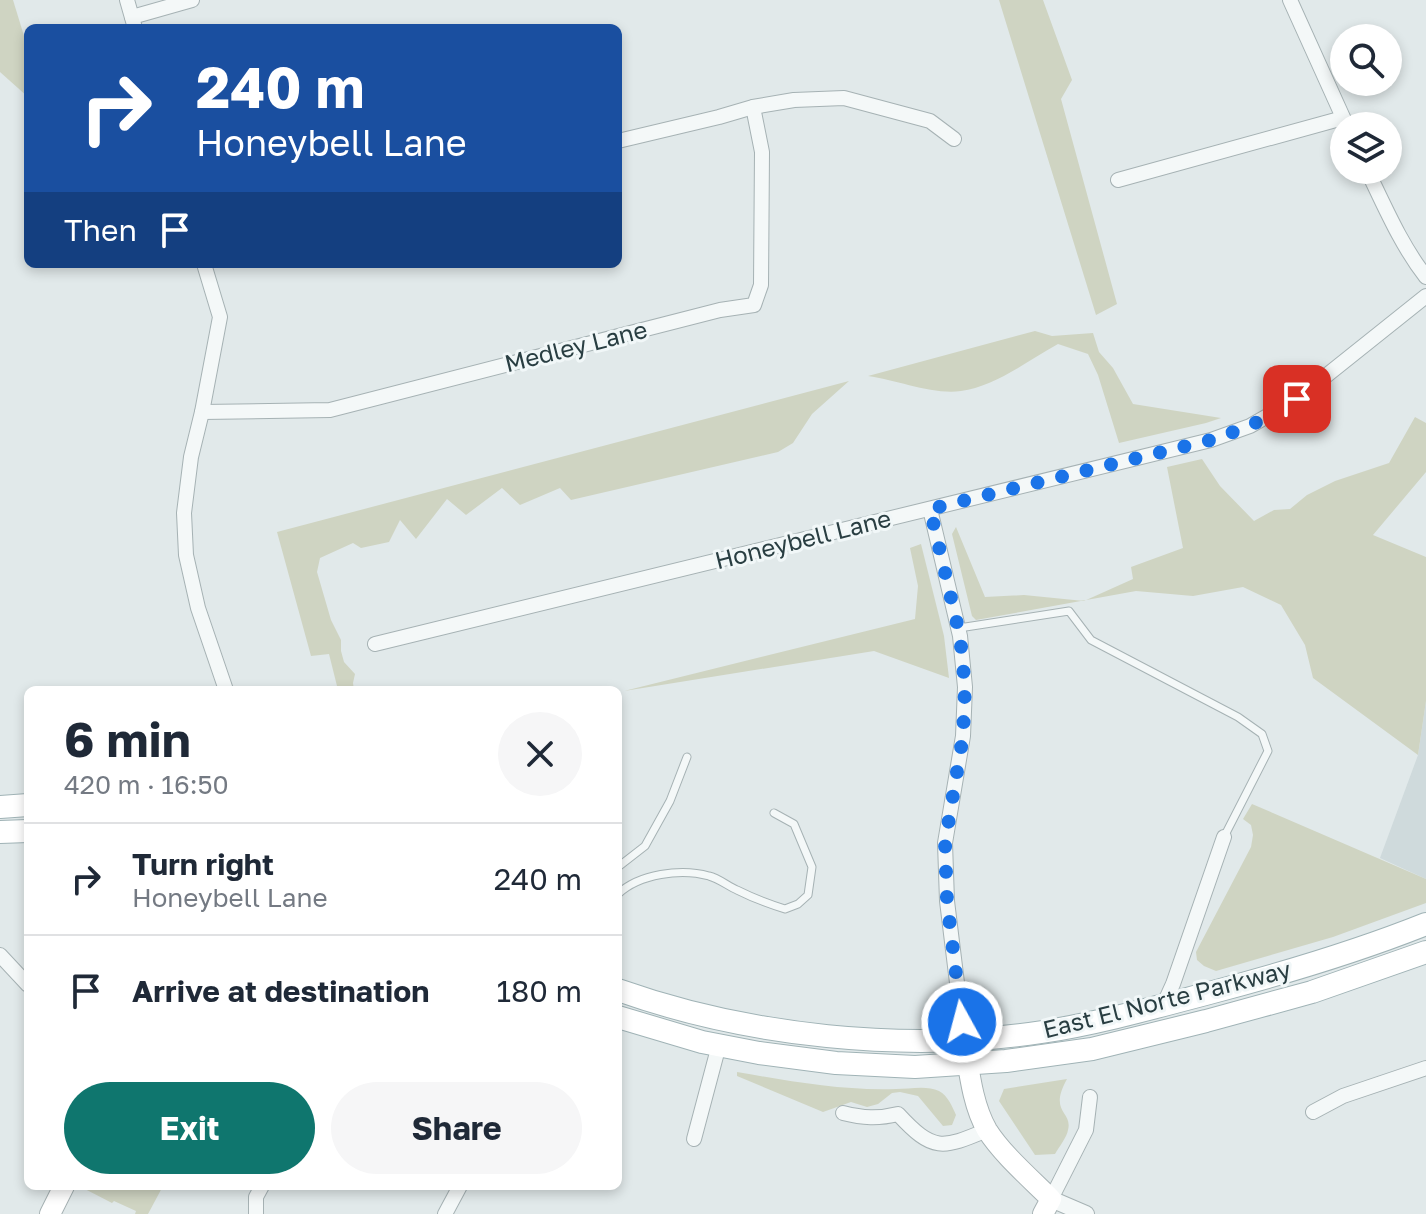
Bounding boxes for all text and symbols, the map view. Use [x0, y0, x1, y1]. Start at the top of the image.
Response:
map controls [1330, 24, 1402, 184]
button: search [1330, 24, 1402, 96]
text: 240 m [196, 53, 365, 120]
icon: right [64, 56, 168, 160]
button: layers [1330, 112, 1402, 184]
text: Honeybell Lane [196, 121, 467, 164]
icon: arrive [153, 208, 197, 252]
text: Then [64, 212, 137, 248]
street label: Medley Lane [501, 314, 650, 377]
pin [1263, 365, 1331, 433]
icon: arrive [1275, 377, 1319, 421]
street label: Honeybell Lane [712, 503, 894, 574]
text: 6 min [64, 710, 191, 768]
button: close [498, 712, 582, 796]
text: 420 m · 16:50 [64, 769, 229, 800]
text: Turn right [132, 846, 274, 882]
icon: right [64, 857, 108, 901]
text: 240 m [494, 861, 582, 897]
text: Honeybell Lane [132, 882, 328, 913]
street label: East El Norte Parkway [1040, 954, 1294, 1043]
icon: arrive [64, 969, 108, 1013]
text: Arrive at destination [132, 973, 429, 1009]
text: 180 m [497, 973, 582, 1009]
position arrow [920, 980, 1004, 1064]
button: Exit [64, 1082, 315, 1174]
button: Share [331, 1082, 582, 1174]

